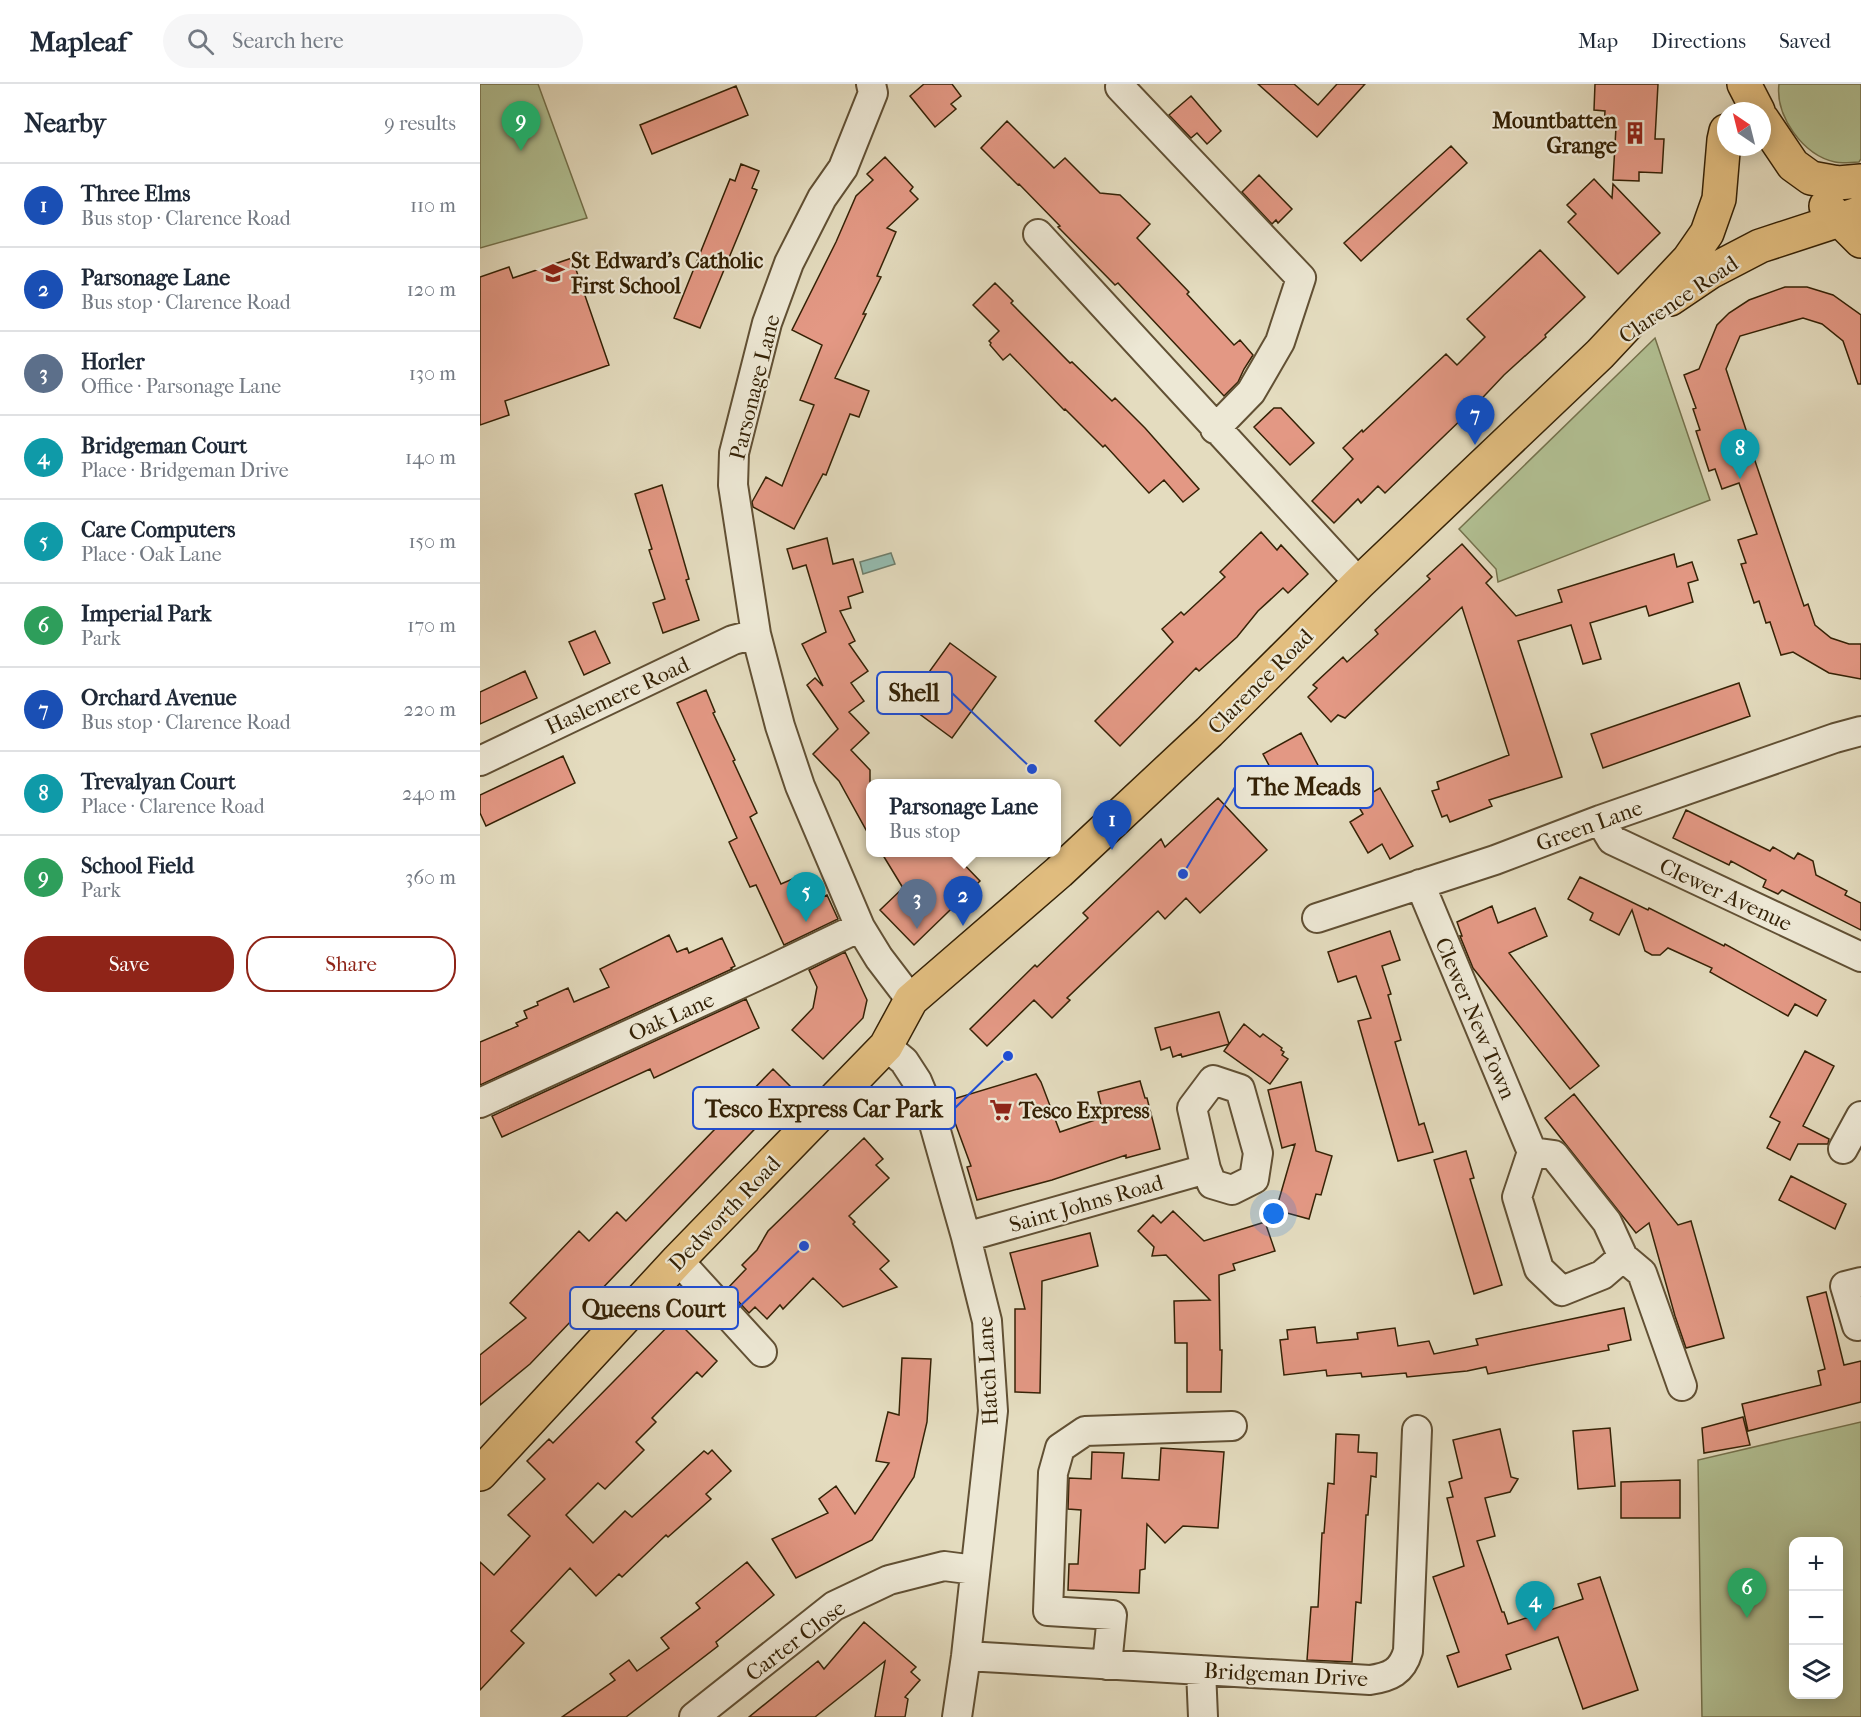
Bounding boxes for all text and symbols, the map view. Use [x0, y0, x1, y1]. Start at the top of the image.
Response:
search box [163, 14, 583, 68]
text: Mapleaf [30, 25, 127, 58]
icon: search [184, 25, 217, 58]
text: Search here [232, 28, 344, 54]
text: Map [1578, 29, 1618, 53]
text: Directions [1651, 29, 1746, 53]
text: Saved [1779, 29, 1831, 53]
pin: 9 [502, 101, 540, 151]
north arrow [1717, 102, 1771, 156]
text: Nearby [24, 108, 106, 139]
place label: Mountbatten Grange [1491, 108, 1617, 159]
text: 9 results [384, 112, 456, 135]
building icon: Mountbatten Grange [1622, 120, 1648, 146]
text: Three Elms [81, 181, 190, 207]
text: 1 [40, 194, 47, 217]
text: 110 m [410, 194, 456, 217]
text: Bus stop · Clarence Road [81, 207, 291, 230]
place label: St Edward's Catholic First School [570, 248, 763, 299]
street label: Clarence Road [1614, 250, 1744, 349]
school or university icon: St Edward's Catholic First School [540, 260, 566, 286]
text: Parsonage Lane [81, 265, 230, 291]
text: 2 [38, 278, 49, 301]
text: 120 m [407, 278, 456, 301]
text: Bus stop · Clarence Road [81, 291, 291, 314]
street label: Parsonage Lane [724, 312, 786, 463]
text: Horler [81, 349, 145, 375]
text: 3 [39, 362, 48, 385]
text: 130 m [409, 362, 456, 385]
text: Office · Parsonage Lane [81, 375, 281, 398]
pin: 7 [1456, 396, 1494, 445]
pin: 8 [1720, 430, 1760, 479]
text: Bridgeman Court [81, 433, 247, 459]
text: 4 [38, 446, 49, 469]
text: 140 m [405, 446, 456, 469]
text: Place · Bridgeman Drive [81, 459, 289, 482]
text: Care Computers [81, 517, 235, 543]
text: 5 [39, 530, 48, 553]
text: 150 m [408, 530, 456, 553]
text: Place · Oak Lane [81, 543, 222, 566]
text: Imperial Park [81, 601, 211, 627]
text: 6 [38, 614, 49, 637]
text: 170 m [407, 614, 456, 637]
street label: Clarence Road [1203, 623, 1319, 740]
text: Park [81, 627, 121, 650]
street label: Haslemere Road [542, 651, 694, 741]
callout: Shell [877, 672, 952, 714]
text: Shell [889, 679, 940, 707]
text: Orchard Avenue [81, 685, 237, 711]
text: 7 [39, 698, 48, 721]
text: 220 m [403, 698, 456, 721]
text: Bus stop · Clarence Road [81, 711, 291, 734]
callout: The Meads [1235, 766, 1373, 808]
text: Trevalyan Court [81, 769, 235, 795]
text: The Meads [1246, 773, 1361, 801]
popup [866, 779, 1061, 857]
text: 8 [38, 782, 49, 805]
text: 240 m [402, 782, 456, 805]
text: Parsonage Lane [889, 794, 1038, 820]
text: Place · Clarence Road [81, 795, 265, 818]
street label: Green Lane [1533, 795, 1646, 857]
pin: 1 [1092, 800, 1132, 850]
text: Bus stop [889, 820, 960, 843]
text: School Field [81, 853, 194, 879]
street label: Clewer Avenue [1655, 853, 1796, 937]
text: 9 [38, 866, 49, 889]
text: 360 m [405, 866, 456, 889]
pin: 5 [786, 872, 826, 922]
pin: 2 [944, 876, 982, 926]
text: Park [81, 879, 121, 902]
pin: 3 [898, 880, 936, 929]
street label: Clewer New Town [1429, 934, 1521, 1103]
button: Save [24, 936, 234, 992]
button: Share [246, 936, 456, 992]
street label: Oak Lane [625, 987, 718, 1047]
callout: Tesco Express Car Park [693, 1087, 955, 1129]
text: Tesco Express Car Park [704, 1095, 944, 1123]
supermarket icon: Tesco Express [988, 1097, 1014, 1123]
place label: Tesco Express [1018, 1098, 1150, 1124]
street label: Dedworth Road [663, 1150, 787, 1277]
street label: Saint Johns Road [1006, 1169, 1167, 1238]
your location [1259, 1199, 1288, 1228]
callout: Queens Court [570, 1287, 738, 1329]
text: Queens Court [582, 1295, 727, 1323]
street label: Hatch Lane [972, 1316, 1004, 1426]
map controls [1789, 1537, 1843, 1699]
button: + [1789, 1537, 1843, 1591]
pin: 6 [1728, 1568, 1766, 1618]
pin: 4 [1516, 1582, 1554, 1631]
button: − [1789, 1591, 1843, 1645]
street label: Carter Close [741, 1595, 851, 1687]
button: layers [1789, 1645, 1843, 1699]
street label: Bridgeman Drive [1203, 1658, 1369, 1692]

